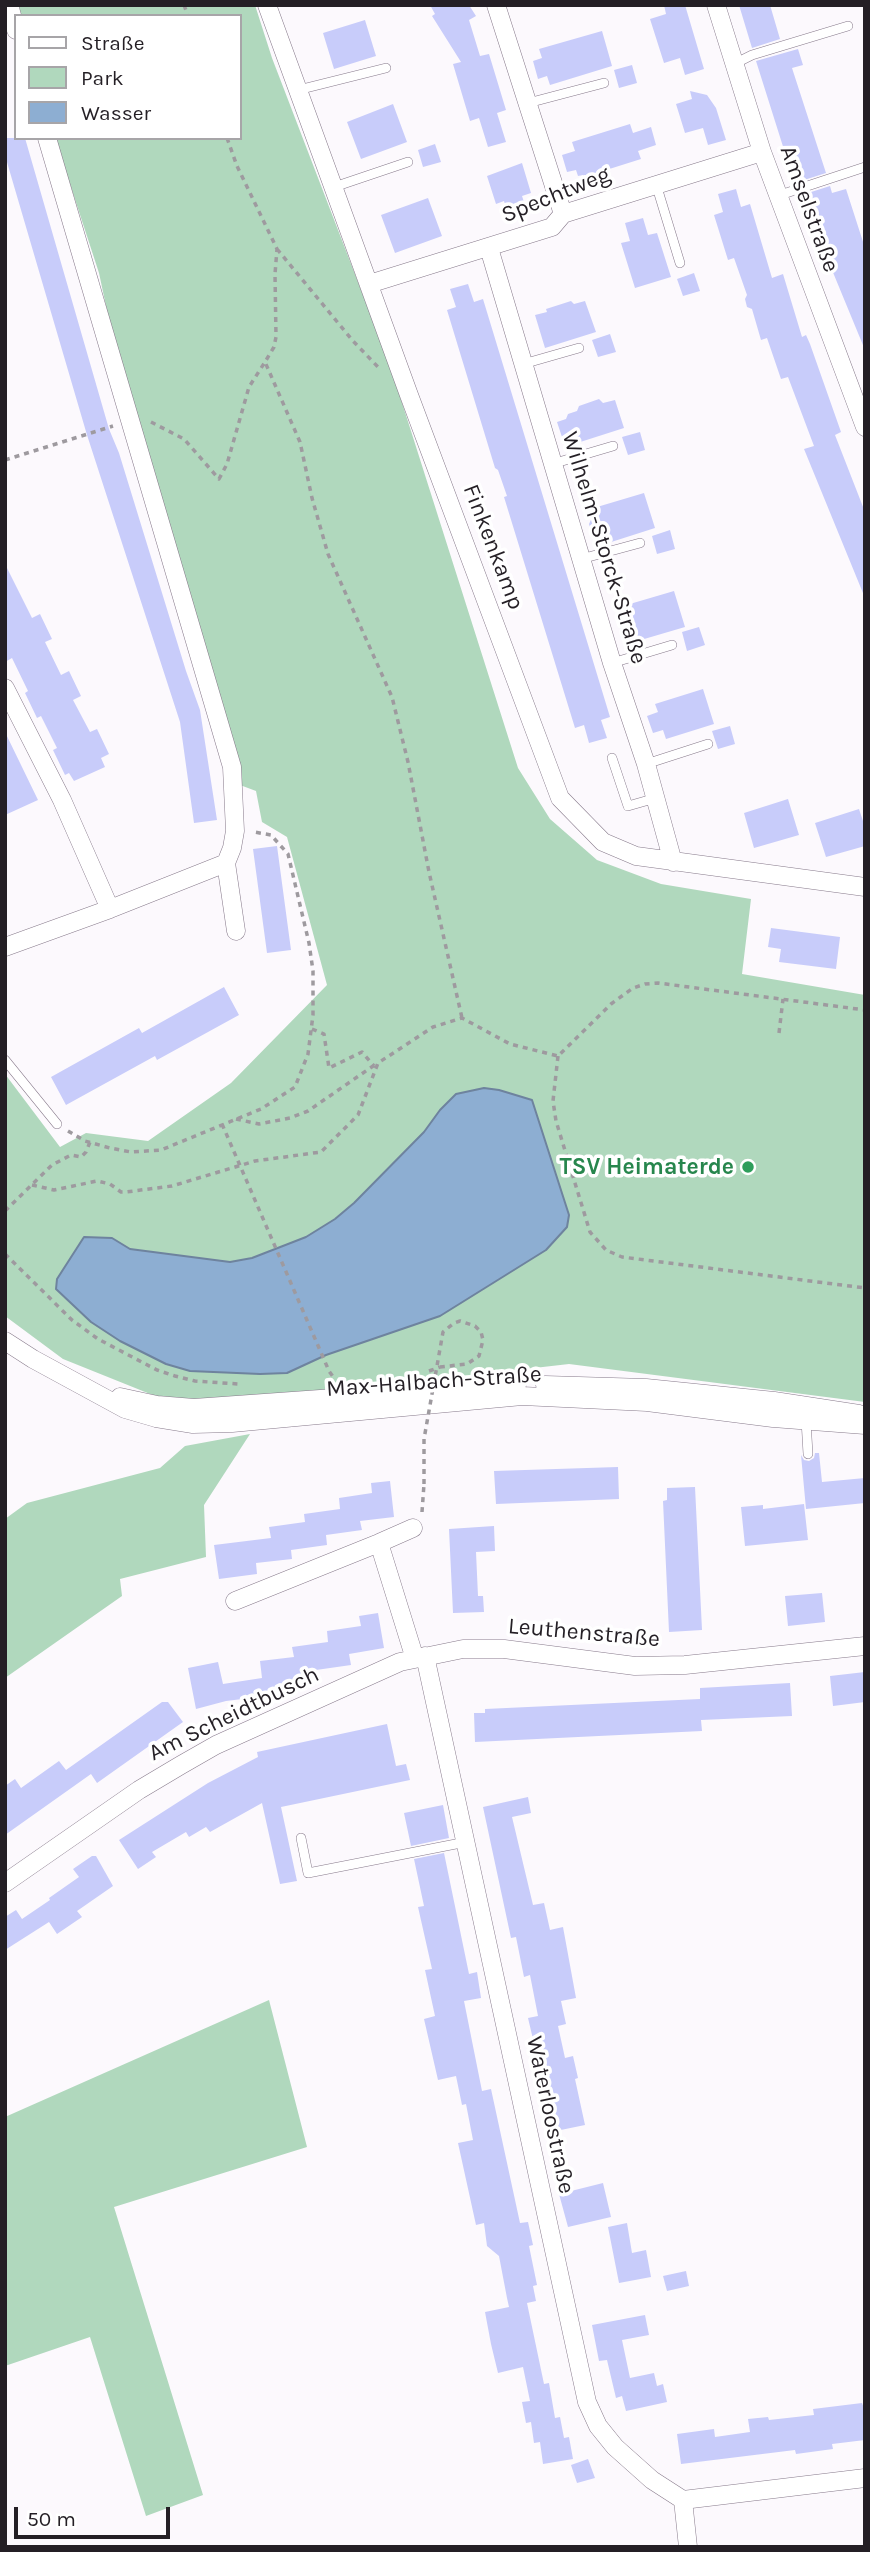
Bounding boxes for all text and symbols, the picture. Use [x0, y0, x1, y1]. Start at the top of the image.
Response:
legend [14, 14, 242, 140]
text: Straße [81, 31, 144, 55]
text: Park [81, 66, 124, 90]
text: Wasser [81, 101, 151, 125]
street label: Amselstraße [773, 142, 845, 276]
street label: Spechtweg [498, 161, 614, 229]
street label: Wilhelm-Storck-Straße [556, 429, 652, 667]
street label: Finkenkamp [456, 480, 530, 614]
place label: TSV Heimaterde [560, 1153, 734, 1181]
marker: TSV Heimaterde [740, 1159, 756, 1175]
street label: Max-Halbach-Straße [325, 1361, 543, 1403]
street label: Leuthenstraße [507, 1613, 661, 1653]
street label: Am Scheidtbusch [144, 1661, 324, 1767]
street label: Waterloostraße [520, 2034, 580, 2196]
scale bar [18, 2492, 173, 2536]
text: 50 m [27, 2507, 76, 2531]

